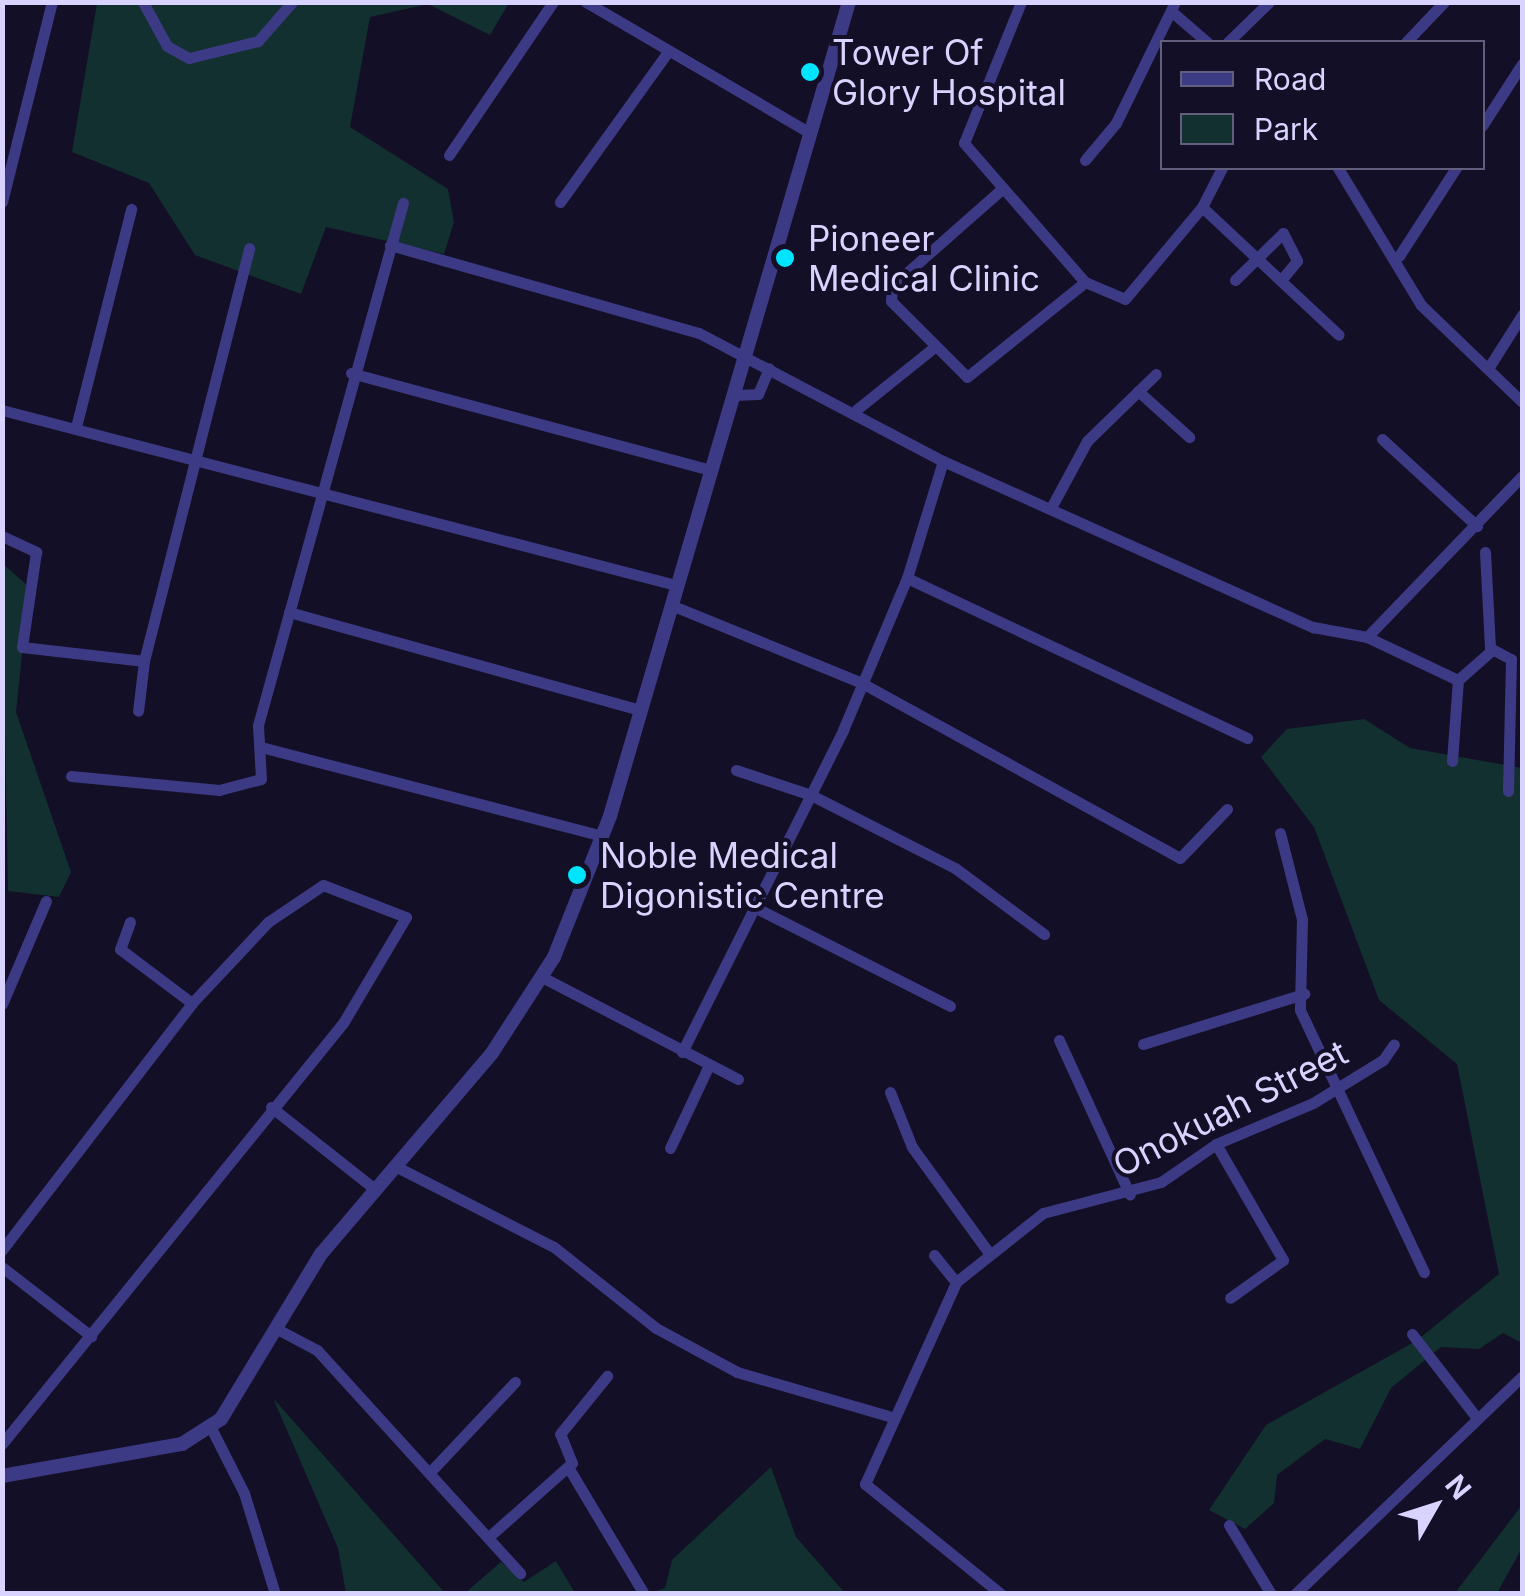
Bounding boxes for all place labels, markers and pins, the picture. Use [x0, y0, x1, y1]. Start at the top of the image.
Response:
place label: Tower Of Glory Hospital [832, 31, 1066, 113]
marker: Tower Of Glory Hospital [797, 59, 823, 85]
place label: Pioneer Medical Clinic [808, 217, 1040, 299]
marker: Pioneer Medical Clinic [772, 245, 798, 271]
place label: Noble Medical Digonistic Centre [600, 834, 885, 916]
marker: Noble Medical Digonistic Centre [564, 862, 590, 888]

